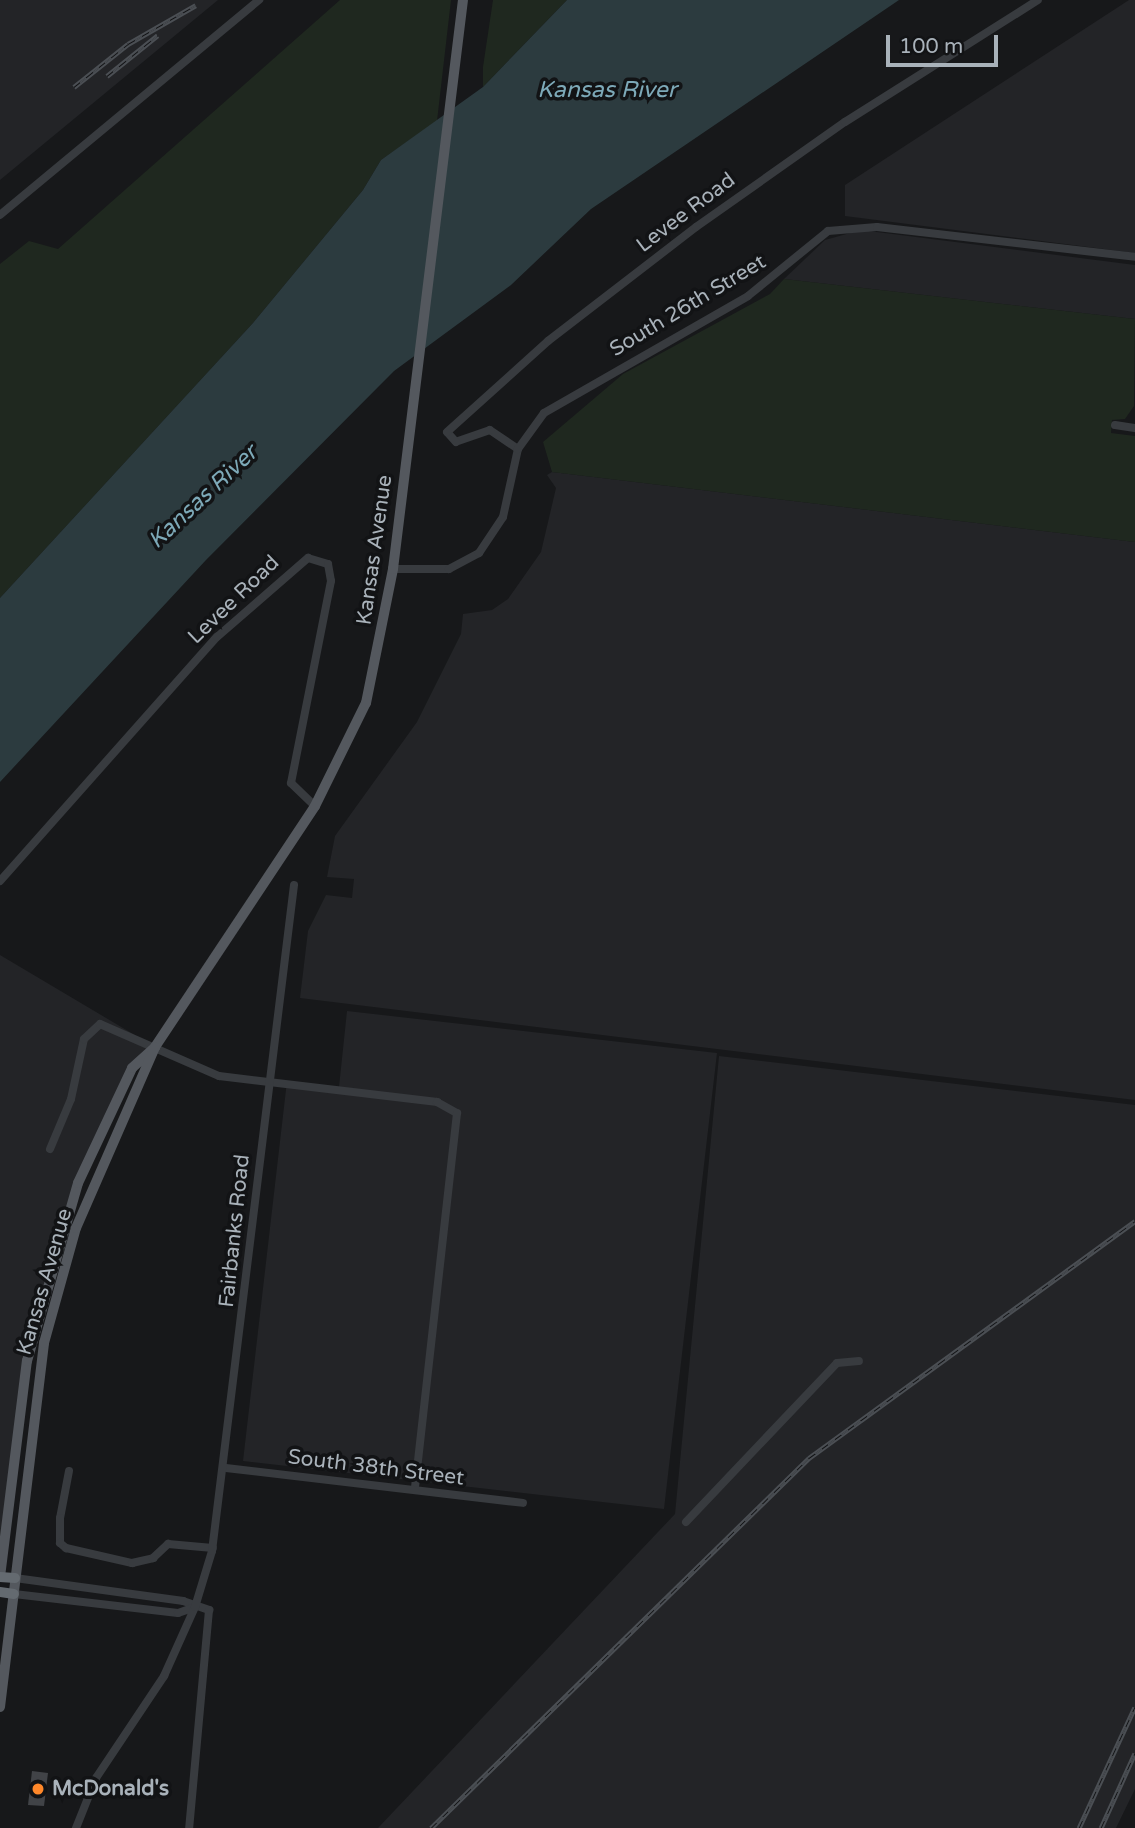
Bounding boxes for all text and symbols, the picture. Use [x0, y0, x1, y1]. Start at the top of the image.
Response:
scale bar [890, 21, 1002, 65]
text: 100 m [899, 34, 963, 59]
water label: Kansas River [537, 76, 677, 104]
street label: Levee Road [632, 168, 740, 258]
street label: South 26th Street [605, 250, 771, 362]
water label: Kansas River [143, 439, 263, 555]
street label: Kansas Avenue [352, 473, 398, 627]
street label: Levee Road [183, 550, 285, 650]
street label: Fairbanks Road [214, 1153, 256, 1309]
street label: Kansas Avenue [12, 1206, 78, 1358]
street label: South 38th Street [286, 1445, 466, 1491]
place label: McDonald's [52, 1776, 169, 1802]
marker: McDonald's [30, 1781, 46, 1797]

